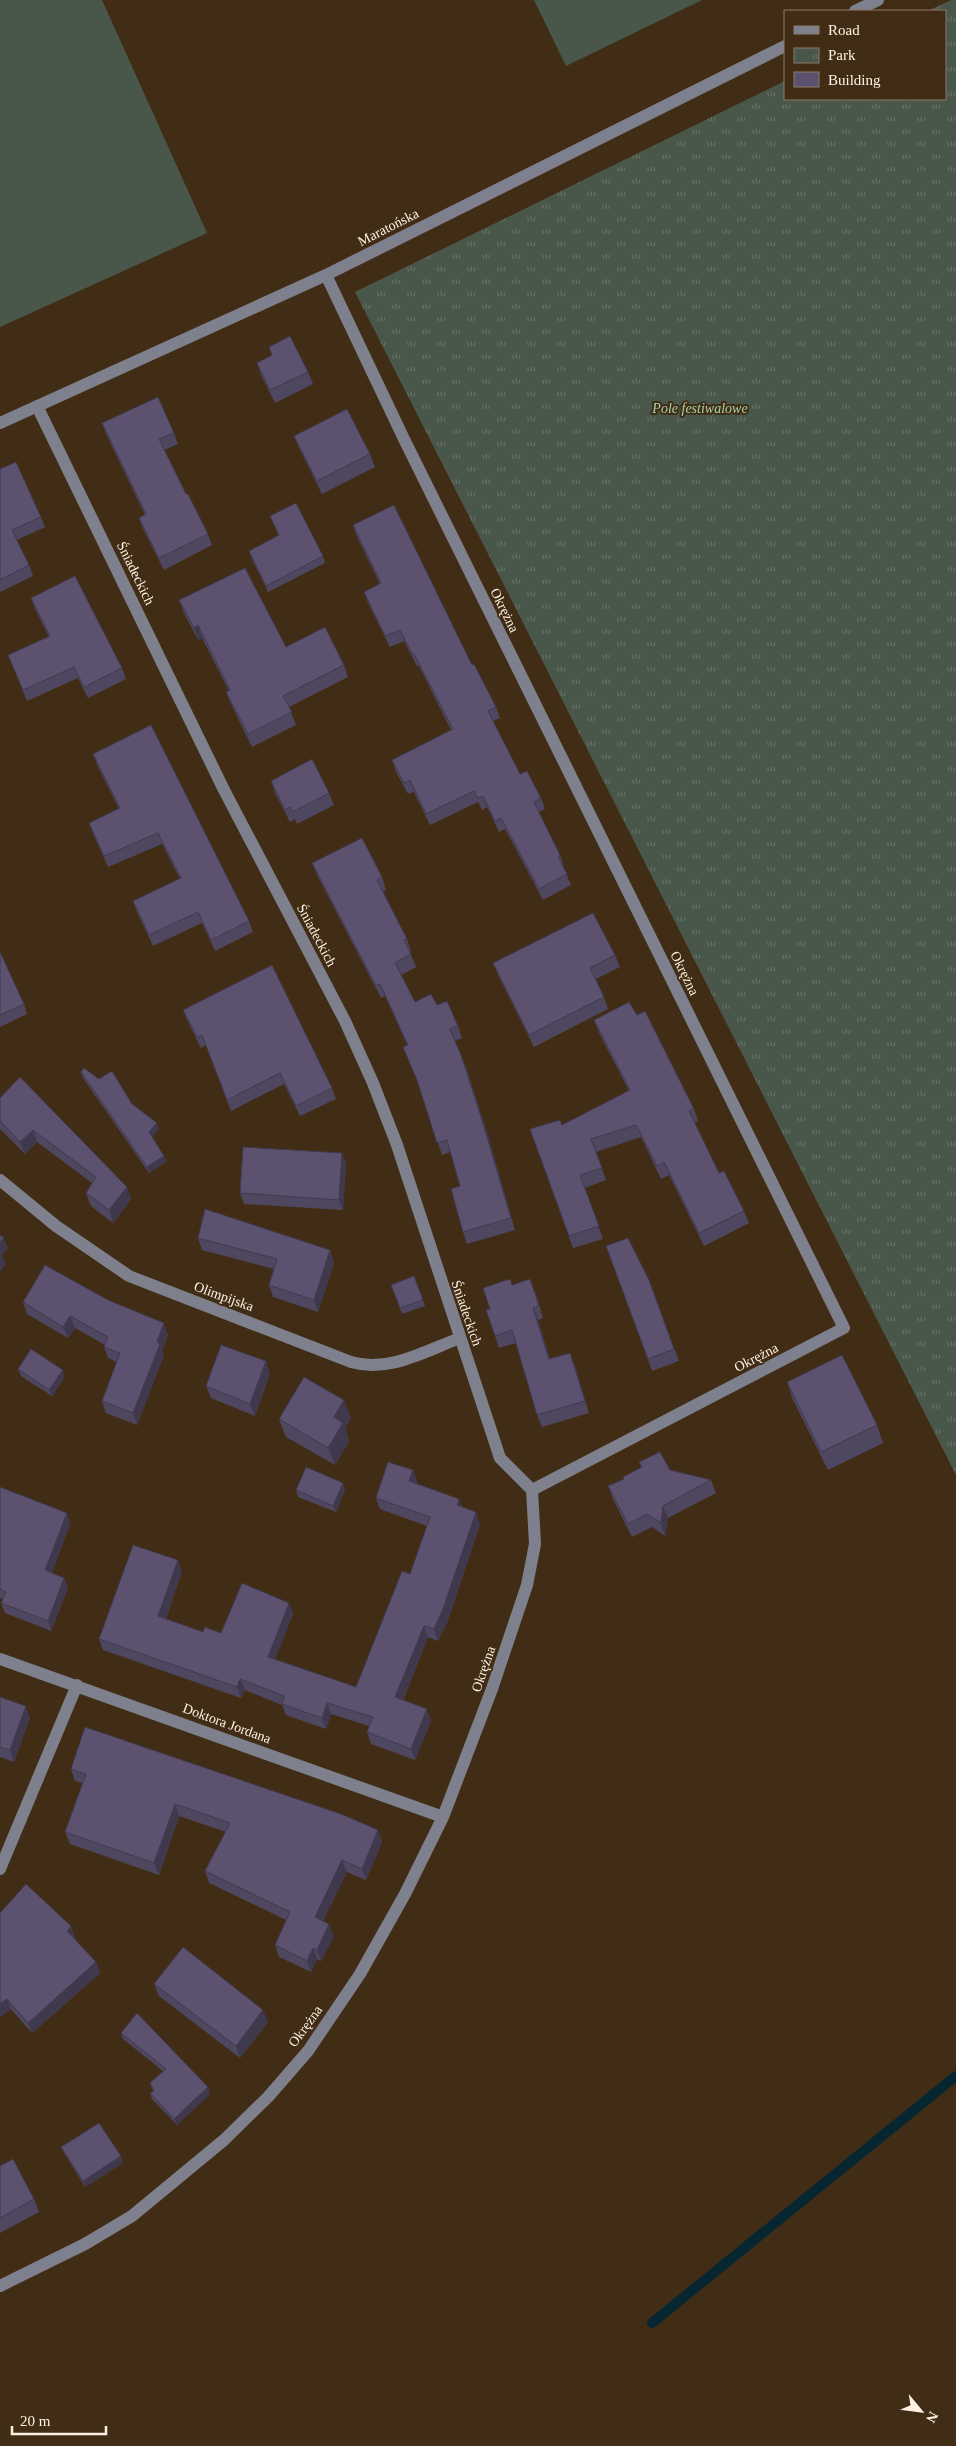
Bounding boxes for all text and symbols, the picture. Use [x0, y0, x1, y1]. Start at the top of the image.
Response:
legend [784, 10, 946, 100]
text: Road [828, 22, 860, 38]
text: Park [828, 47, 856, 63]
text: Building [828, 72, 881, 88]
street label: Maratońska [355, 205, 422, 249]
park label: Pole festiwalowe [651, 401, 748, 416]
street label: Śniadeckich [114, 539, 158, 607]
street label: Okrężna [487, 586, 522, 636]
street label: Śniadeckich [294, 901, 340, 969]
street label: Okrężna [667, 949, 702, 999]
street label: Śniadeckich [448, 1278, 486, 1348]
street label: Olimpijska [192, 1279, 256, 1314]
street label: Okrężna [732, 1340, 781, 1375]
street label: Okrężna [469, 1644, 499, 1694]
street label: Doktora Jordana [181, 1701, 274, 1747]
street label: Okrężna [285, 2002, 326, 2050]
north arrow [896, 2386, 946, 2436]
scale bar [12, 2404, 106, 2436]
text: N [923, 2409, 941, 2425]
text: 20 m [20, 2413, 51, 2429]

